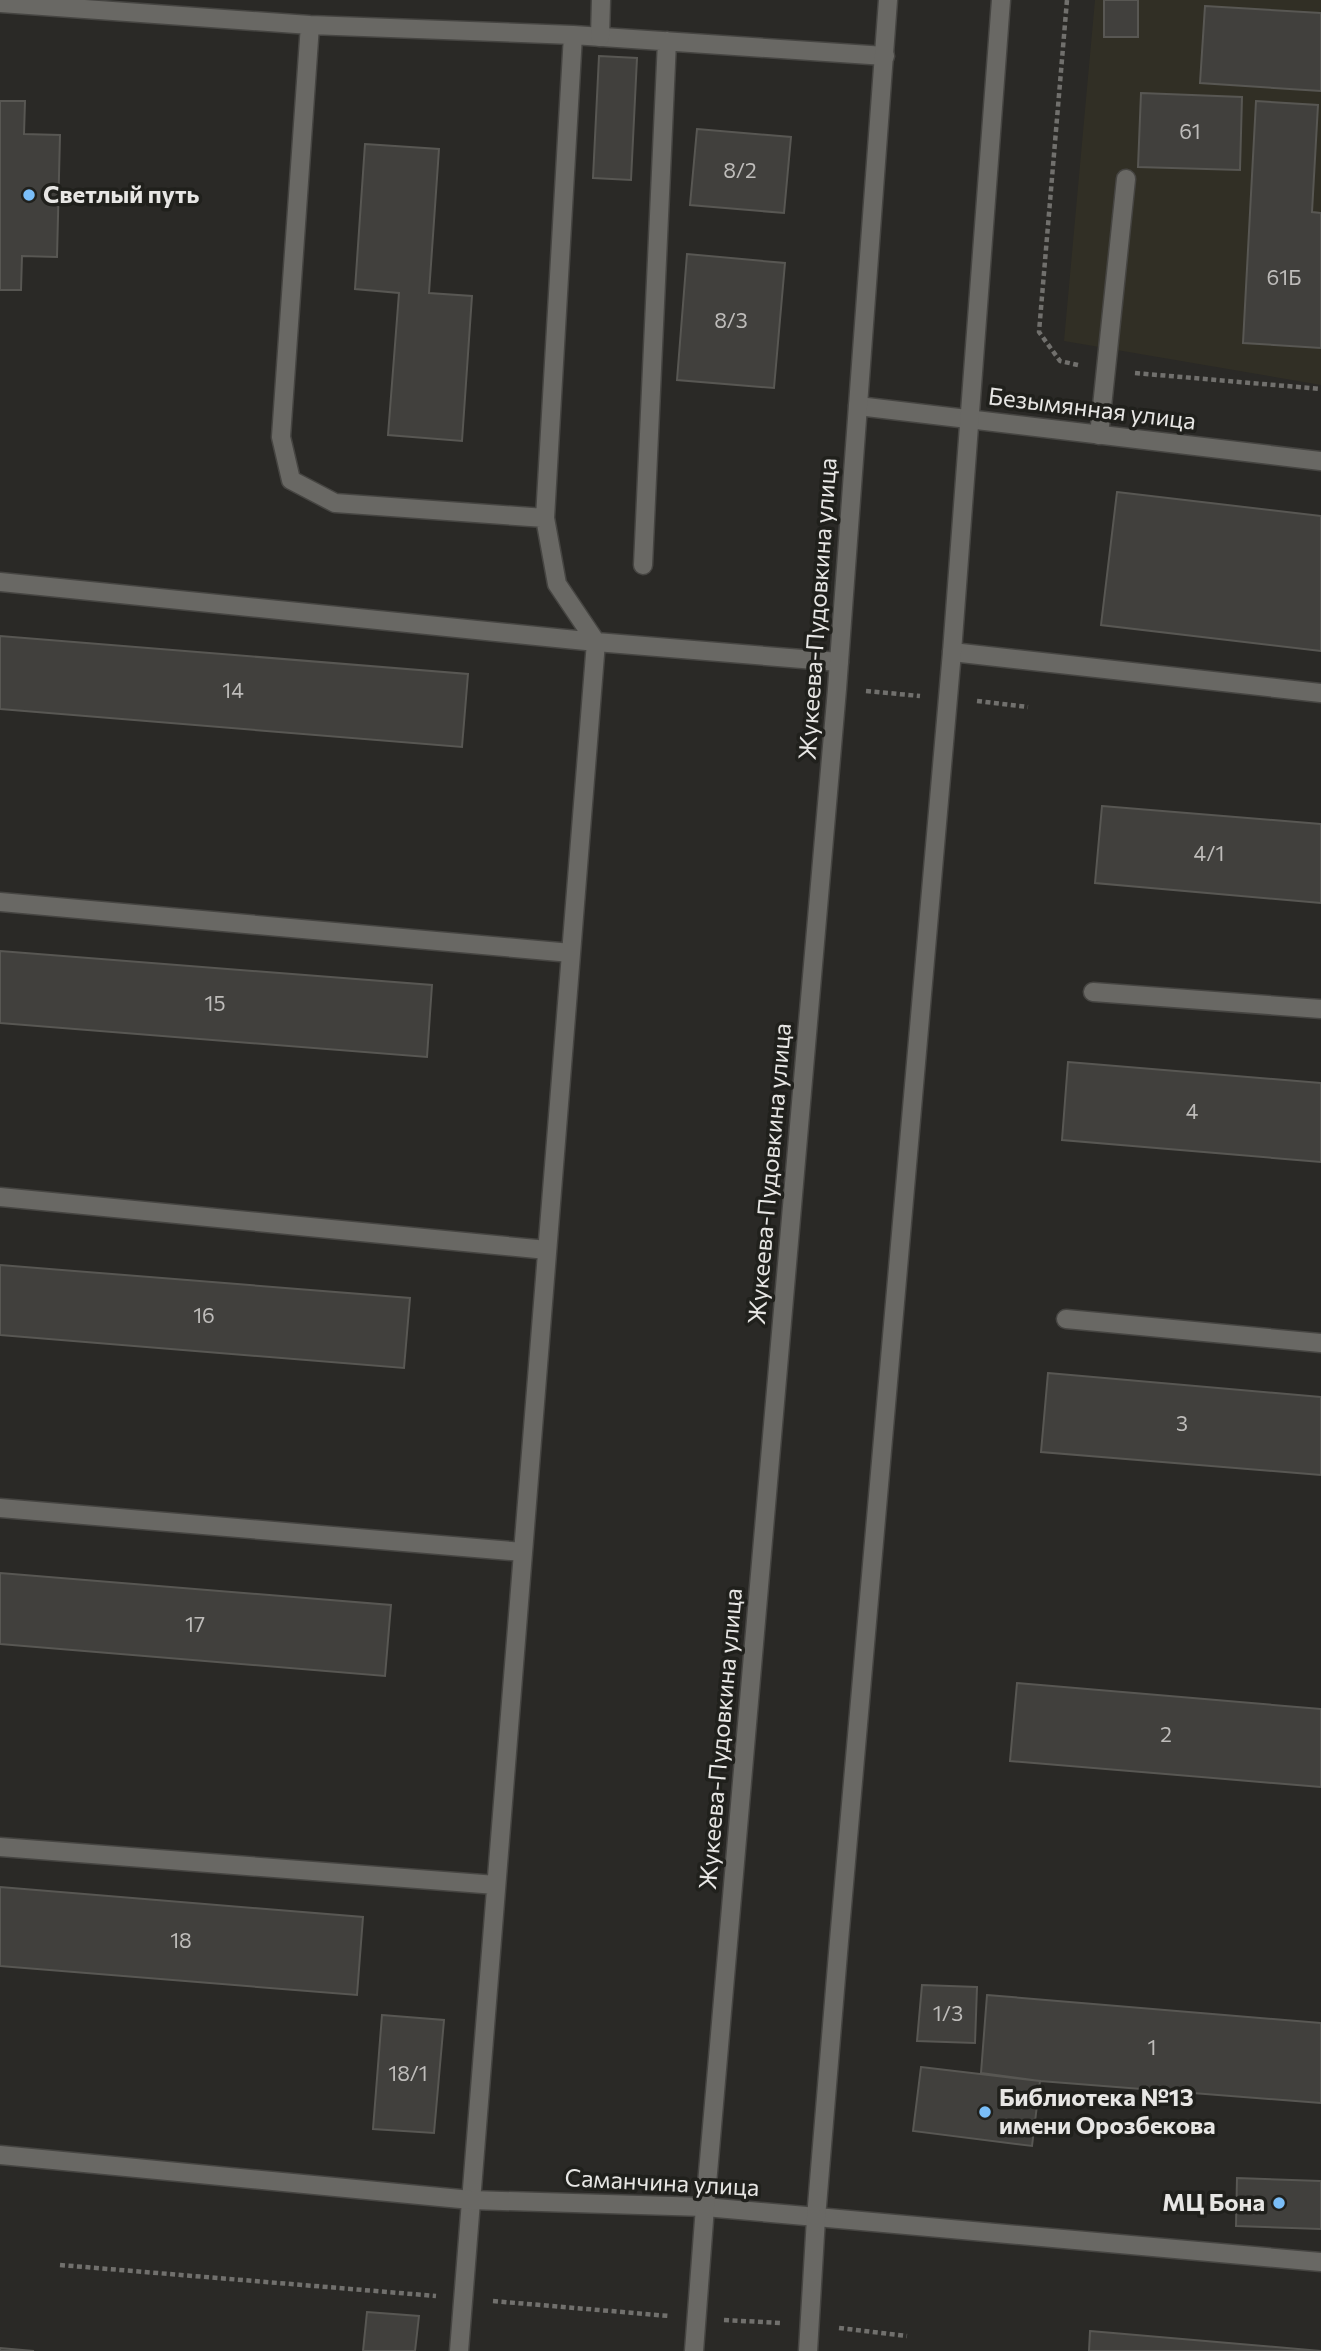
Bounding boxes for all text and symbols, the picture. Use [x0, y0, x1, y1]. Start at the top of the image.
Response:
house number: 61 [1179, 118, 1201, 143]
house number: 8/2 [723, 157, 757, 182]
place label: Светлый путь [43, 179, 199, 208]
marker: Светлый путь [21, 187, 37, 203]
house number: 61Б [1267, 264, 1301, 289]
house number: 8/3 [714, 307, 748, 332]
street label: Безымянная улица [987, 380, 1198, 435]
street label: Жукеева-Пудовкина улица [791, 457, 842, 761]
house number: 14 [222, 677, 244, 702]
house number: 4/1 [1194, 840, 1224, 865]
house number: 15 [204, 990, 226, 1015]
street label: Жукеева-Пудовкина улица [741, 1022, 796, 1326]
house number: 4 [1186, 1098, 1199, 1123]
house number: 16 [193, 1302, 215, 1327]
house number: 3 [1176, 1410, 1188, 1435]
street label: Жукеева-Пудовкина улица [692, 1587, 747, 1891]
house number: 17 [185, 1611, 205, 1636]
house number: 2 [1160, 1721, 1172, 1746]
house number: 18 [170, 1927, 192, 1952]
house number: 1/3 [933, 2000, 963, 2025]
house number: 1 [1148, 2034, 1156, 2059]
house number: 18/1 [388, 2060, 428, 2085]
place label: Библиотека №13 имени Орозбекова [999, 2082, 1216, 2139]
marker: Библиотека №13 имени Орозбекова [977, 2104, 993, 2120]
street label: Саманчина улица [564, 2162, 760, 2201]
place label: МЦ Бона [1162, 2187, 1265, 2216]
marker: МЦ Бона [1271, 2195, 1287, 2211]

